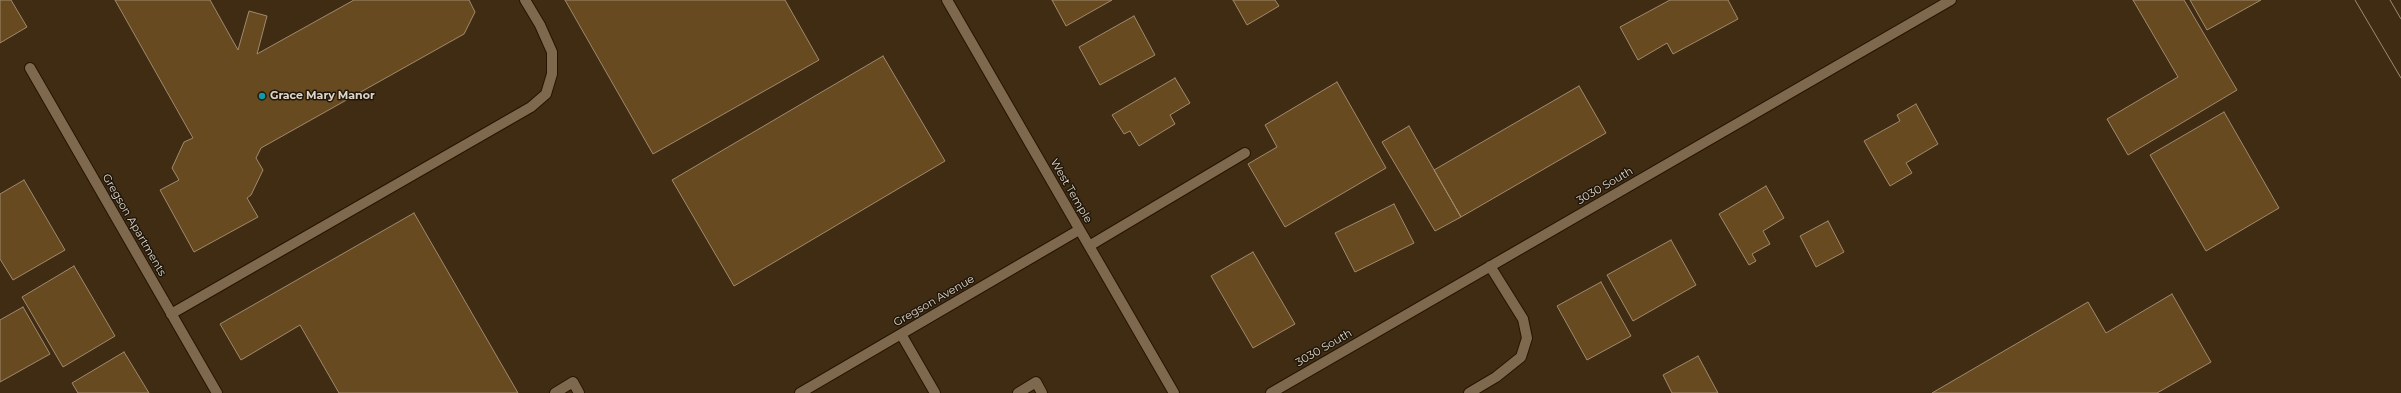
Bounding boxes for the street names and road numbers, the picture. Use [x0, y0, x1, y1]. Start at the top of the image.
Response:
street label: West Temple [1047, 156, 1095, 226]
street label: 3030 South [1575, 165, 1635, 207]
street label: Gregson Apartments [99, 171, 169, 279]
street label: Gregson Avenue [891, 273, 977, 329]
street label: 3030 South [1294, 327, 1354, 369]

